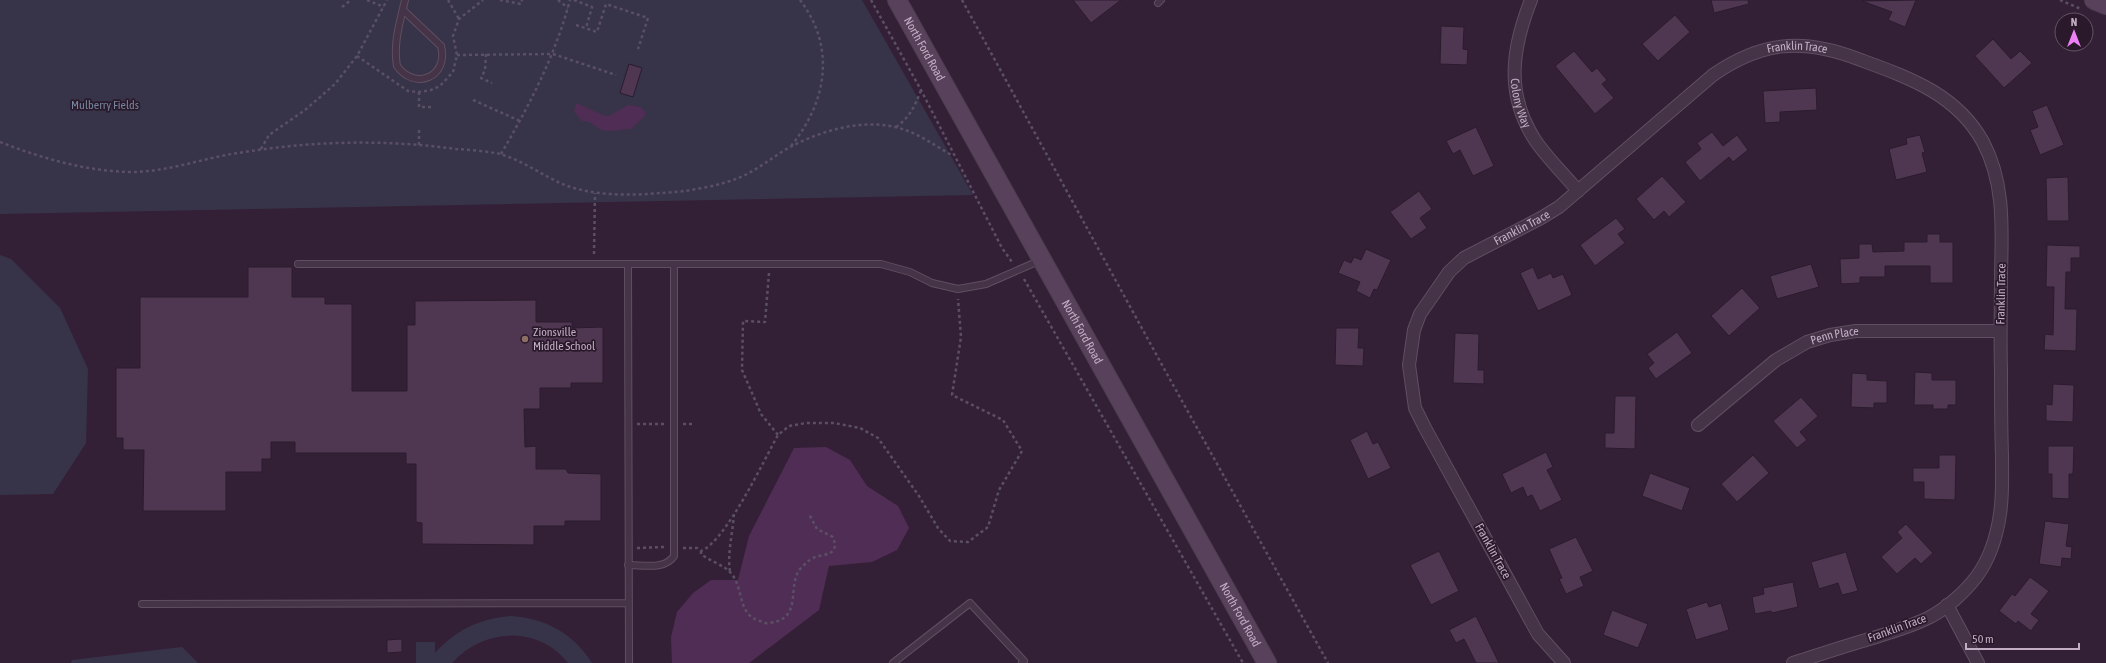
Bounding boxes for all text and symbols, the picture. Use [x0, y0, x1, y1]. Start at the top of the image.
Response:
north arrow [2054, 12, 2094, 52]
street label: North Ford Road [901, 14, 948, 83]
text: N [2071, 16, 2077, 28]
street label: Franklin Trace [1765, 39, 1829, 56]
street label: Colony Way [1508, 78, 1534, 130]
park label: Mulberry Fields [71, 98, 139, 112]
street label: Franklin Trace [1491, 207, 1553, 248]
street label: Franklin Trace [1993, 263, 2009, 325]
street label: North Ford Road [1059, 297, 1106, 366]
street label: Penn Place [1809, 324, 1859, 348]
place label: Zionsville Middle School [533, 325, 596, 353]
marker: Zionsville Middle School [520, 334, 530, 344]
street label: Franklin Trace [1472, 521, 1514, 581]
street label: North Ford Road [1217, 580, 1264, 649]
street label: Franklin Trace [1866, 611, 1928, 645]
scale bar [1966, 625, 2079, 651]
text: 50 m [1972, 632, 1994, 646]

